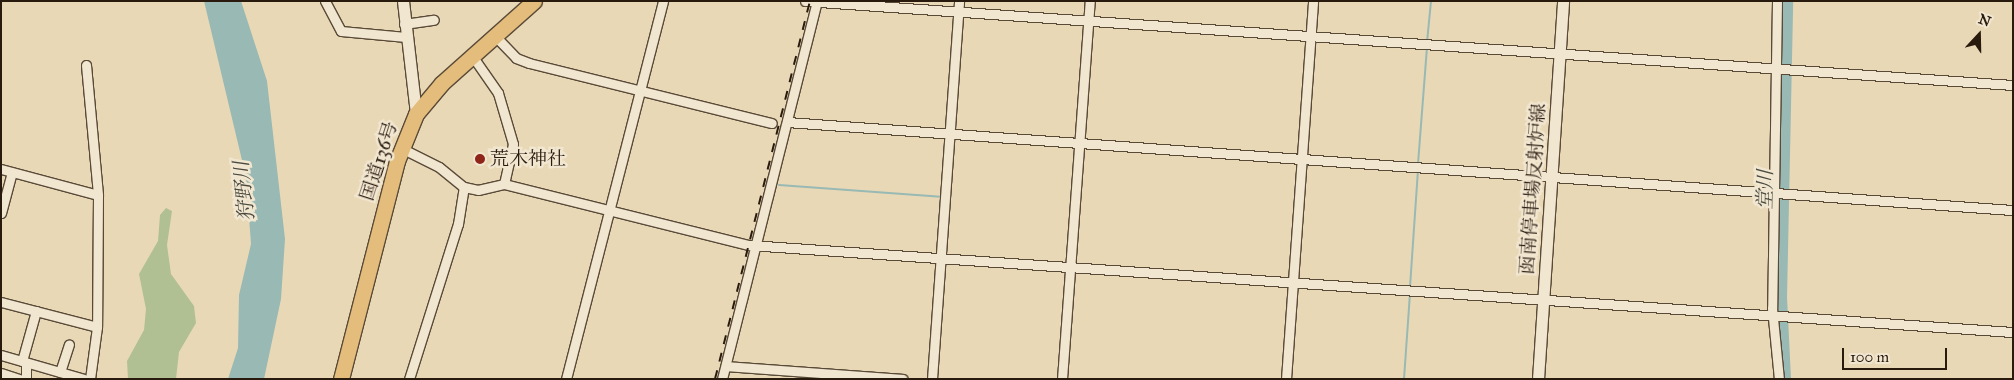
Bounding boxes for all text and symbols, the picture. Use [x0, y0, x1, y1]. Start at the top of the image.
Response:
north arrow [1954, 10, 2004, 60]
text: N [1976, 10, 1993, 31]
street label: 函南停車場反射炉線 [1516, 103, 1550, 275]
street label: 国道136号 [356, 119, 402, 203]
place label: 荒木神社 [490, 148, 566, 170]
marker: 荒木神社 [474, 153, 486, 165]
water label: 狩野川 [229, 160, 259, 222]
water label: 堂川 [1753, 170, 1777, 210]
scale bar [1844, 338, 1949, 370]
text: 100 m [1850, 348, 1889, 366]

